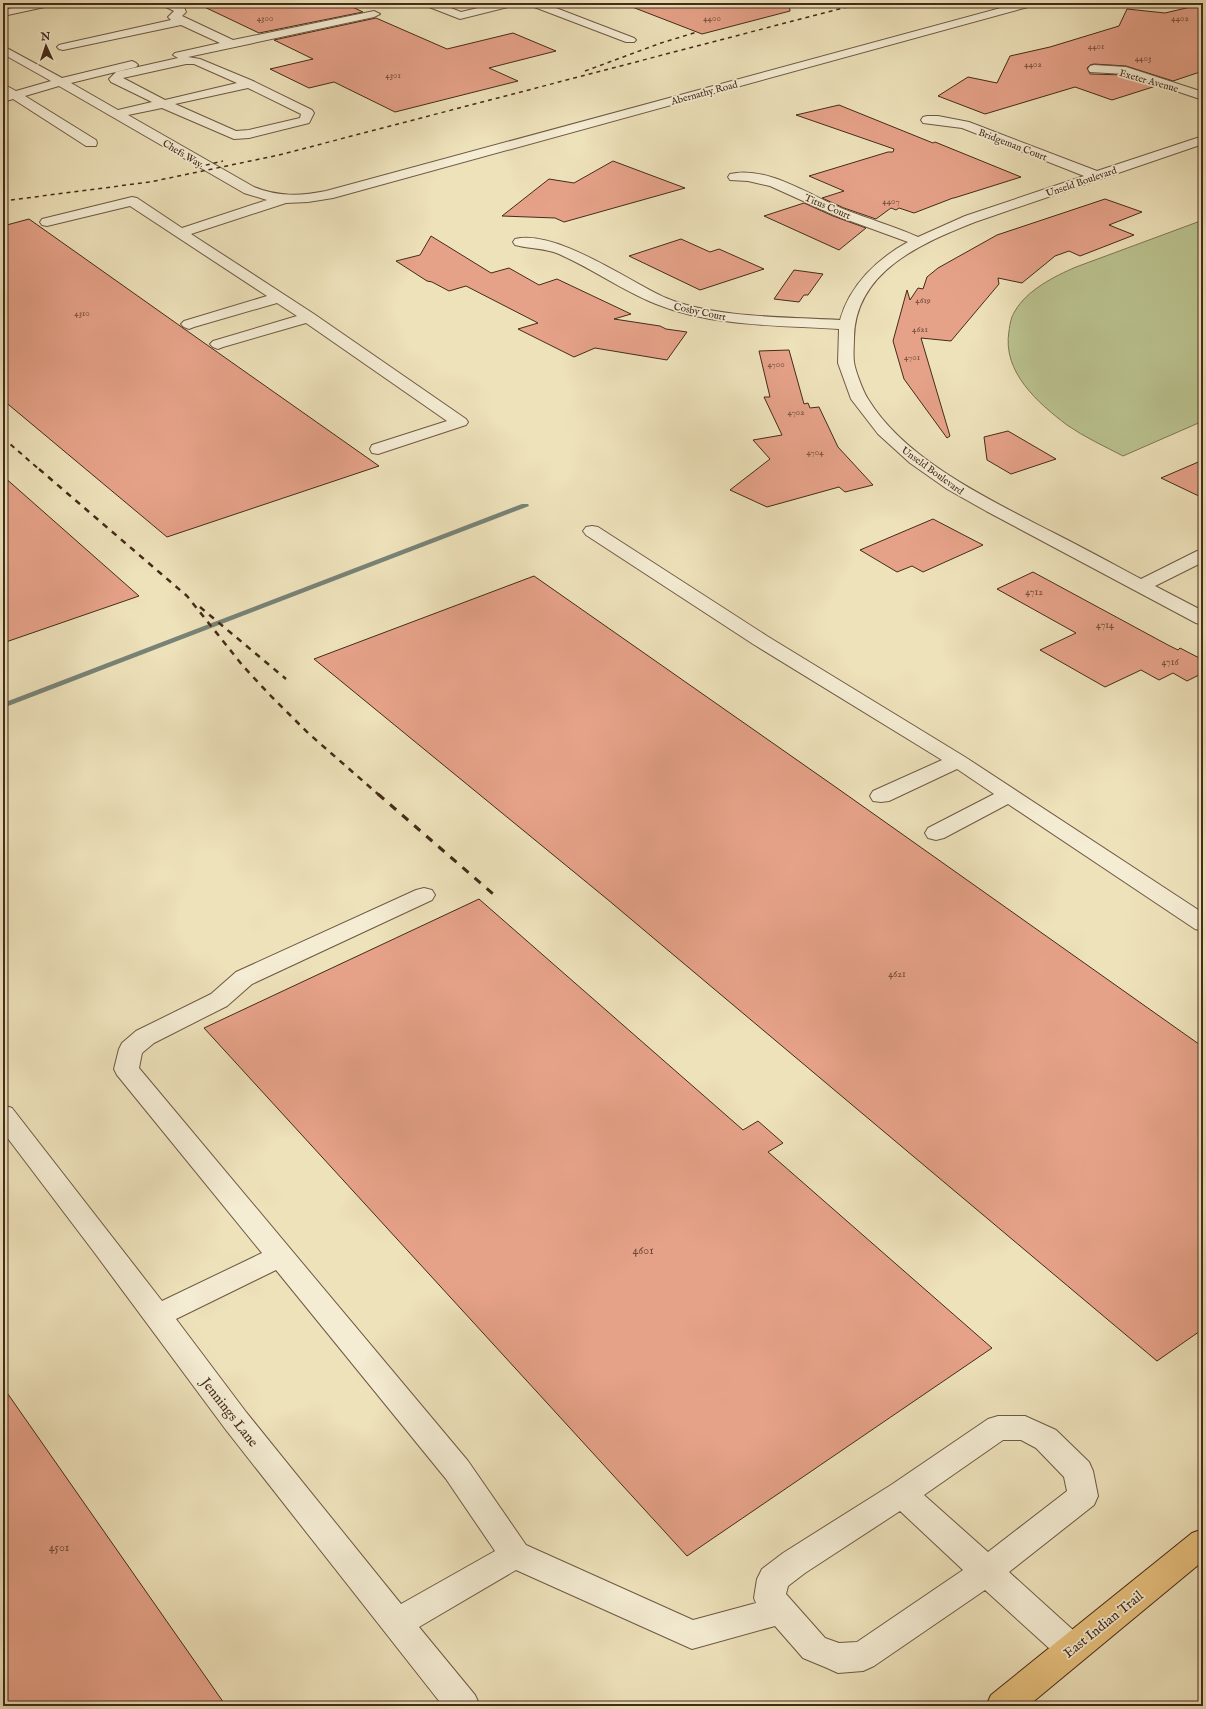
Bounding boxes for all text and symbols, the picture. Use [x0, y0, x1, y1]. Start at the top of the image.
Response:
house number: 4300 [257, 13, 273, 24]
house number: 4400 [703, 13, 721, 24]
house number: 4402 [1171, 13, 1189, 24]
north arrow [26, 26, 66, 66]
text: N [39, 30, 51, 44]
house number: 4401 [1088, 41, 1104, 52]
house number: 4403 [1135, 53, 1151, 64]
house number: 4402 [1024, 59, 1042, 70]
street label: Exeter Avenue [1118, 67, 1180, 96]
house number: 4301 [385, 70, 401, 81]
street label: Abernathy Road [669, 78, 740, 109]
street label: Bridgeman Court [976, 126, 1049, 165]
street label: Chefs Way [160, 137, 205, 171]
street label: Unseld Boulevard [1044, 164, 1119, 201]
street label: Titus Court [802, 192, 853, 223]
house number: 4407 [882, 196, 900, 207]
house number: 4619 [915, 295, 931, 306]
street label: Cosby Court [672, 301, 728, 324]
house number: 4310 [74, 308, 90, 319]
house number: 4621 [912, 324, 928, 335]
house number: 4701 [904, 352, 920, 363]
house number: 4700 [767, 359, 785, 370]
house number: 4702 [788, 407, 805, 418]
street label: Unseld Boulevard [898, 444, 966, 499]
house number: 4704 [806, 447, 824, 458]
house number: 4712 [1025, 586, 1043, 599]
house number: 4714 [1096, 619, 1114, 632]
house number: 4716 [1161, 656, 1179, 669]
house number: 4621 [888, 968, 906, 981]
house number: 4601 [632, 1243, 654, 1258]
street label: Jennings Lane [195, 1373, 262, 1451]
house number: 4501 [49, 1540, 69, 1555]
street label: East Indian Trail [1060, 1587, 1147, 1663]

